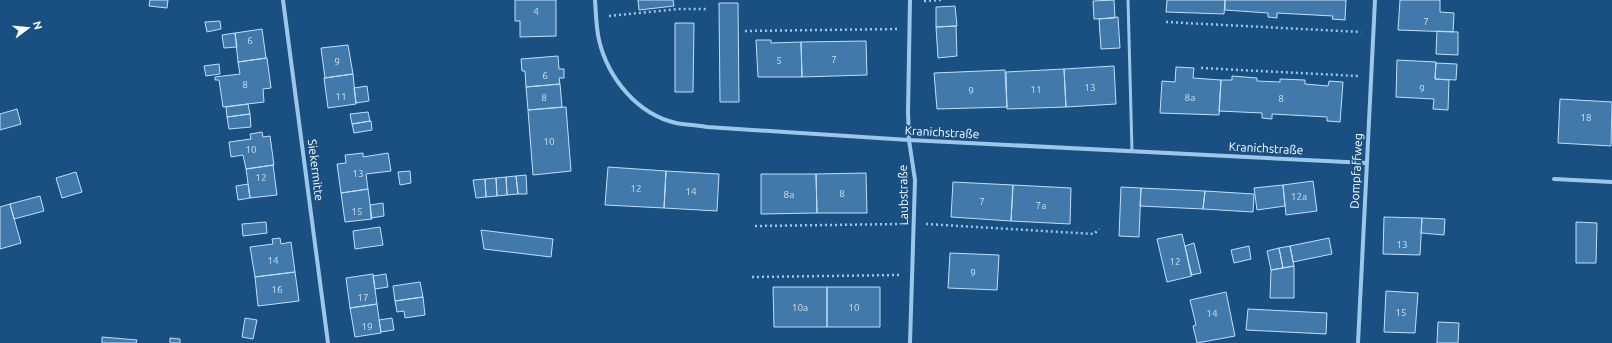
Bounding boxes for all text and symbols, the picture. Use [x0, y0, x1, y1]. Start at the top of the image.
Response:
house number: 4 [533, 6, 539, 17]
north arrow [8, 8, 48, 48]
house number: 7 [1423, 16, 1429, 27]
text: N [31, 20, 45, 31]
house number: 6 [247, 35, 253, 46]
house number: 7 [831, 54, 837, 65]
house number: 5 [776, 55, 782, 66]
house number: 9 [334, 56, 340, 67]
house number: 6 [542, 70, 548, 81]
house number: 8 [242, 79, 248, 90]
house number: 13 [1084, 82, 1096, 93]
house number: 9 [1419, 83, 1425, 94]
house number: 11 [1030, 84, 1042, 95]
house number: 9 [968, 85, 974, 96]
house number: 11 [335, 91, 347, 102]
house number: 8 [541, 92, 547, 103]
house number: 8a [1185, 92, 1195, 103]
house number: 8 [1278, 93, 1284, 104]
house number: 18 [1580, 112, 1592, 123]
street label: Kranichstraße [904, 124, 980, 140]
street label: Dompfaffweg [1348, 133, 1364, 209]
house number: 10 [543, 136, 555, 147]
street label: Siekermitte [306, 138, 326, 202]
street label: Kranichstraße [1228, 140, 1304, 156]
house number: 10 [245, 144, 257, 155]
street label: Laubstraße [896, 165, 910, 225]
house number: 13 [352, 168, 364, 179]
house number: 12 [255, 172, 267, 183]
house number: 12 [630, 183, 642, 194]
house number: 14 [685, 186, 697, 197]
house number: 8 [839, 188, 845, 199]
house number: 8a [784, 189, 794, 200]
house number: 12a [1291, 191, 1307, 202]
house number: 7 [979, 196, 985, 207]
house number: 7a [1036, 200, 1046, 211]
house number: 15 [351, 206, 363, 217]
house number: 13 [1396, 239, 1408, 250]
house number: 14 [267, 255, 279, 266]
house number: 12 [1169, 256, 1181, 267]
house number: 9 [970, 267, 976, 278]
house number: 16 [271, 284, 283, 295]
house number: 17 [357, 292, 369, 303]
house number: 10a [792, 302, 808, 313]
house number: 10 [848, 302, 860, 313]
house number: 15 [1395, 307, 1407, 318]
house number: 14 [1206, 308, 1218, 319]
house number: 19 [361, 321, 373, 332]

